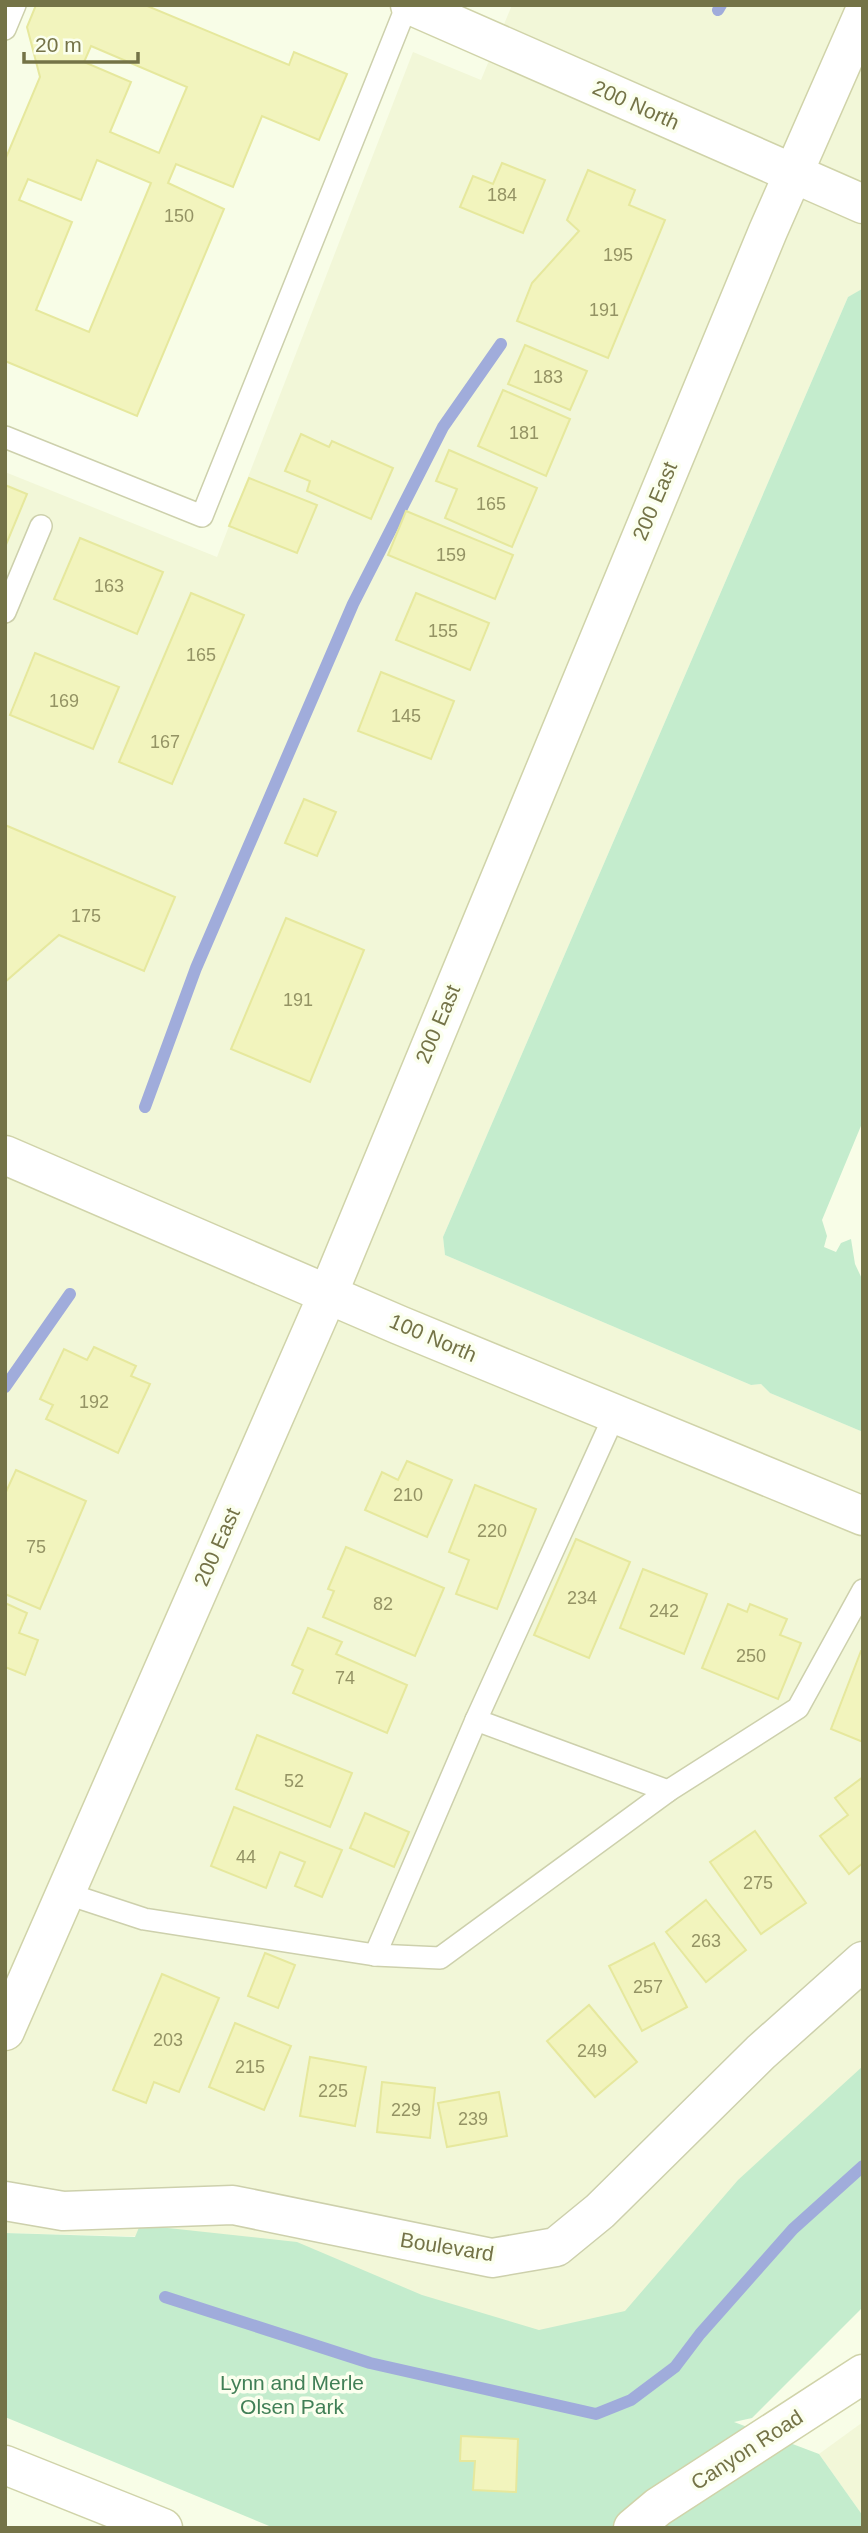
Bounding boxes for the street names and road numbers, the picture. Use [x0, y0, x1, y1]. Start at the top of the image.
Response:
street label: 200 North [589, 75, 683, 134]
street label: 200 East [628, 458, 681, 543]
street label: 200 East [411, 981, 464, 1066]
street label: 100 North [386, 1309, 480, 1366]
street label: 200 East [189, 1504, 244, 1589]
street label: Boulevard [399, 2228, 496, 2265]
street label: Canyon Road [687, 2405, 807, 2494]

